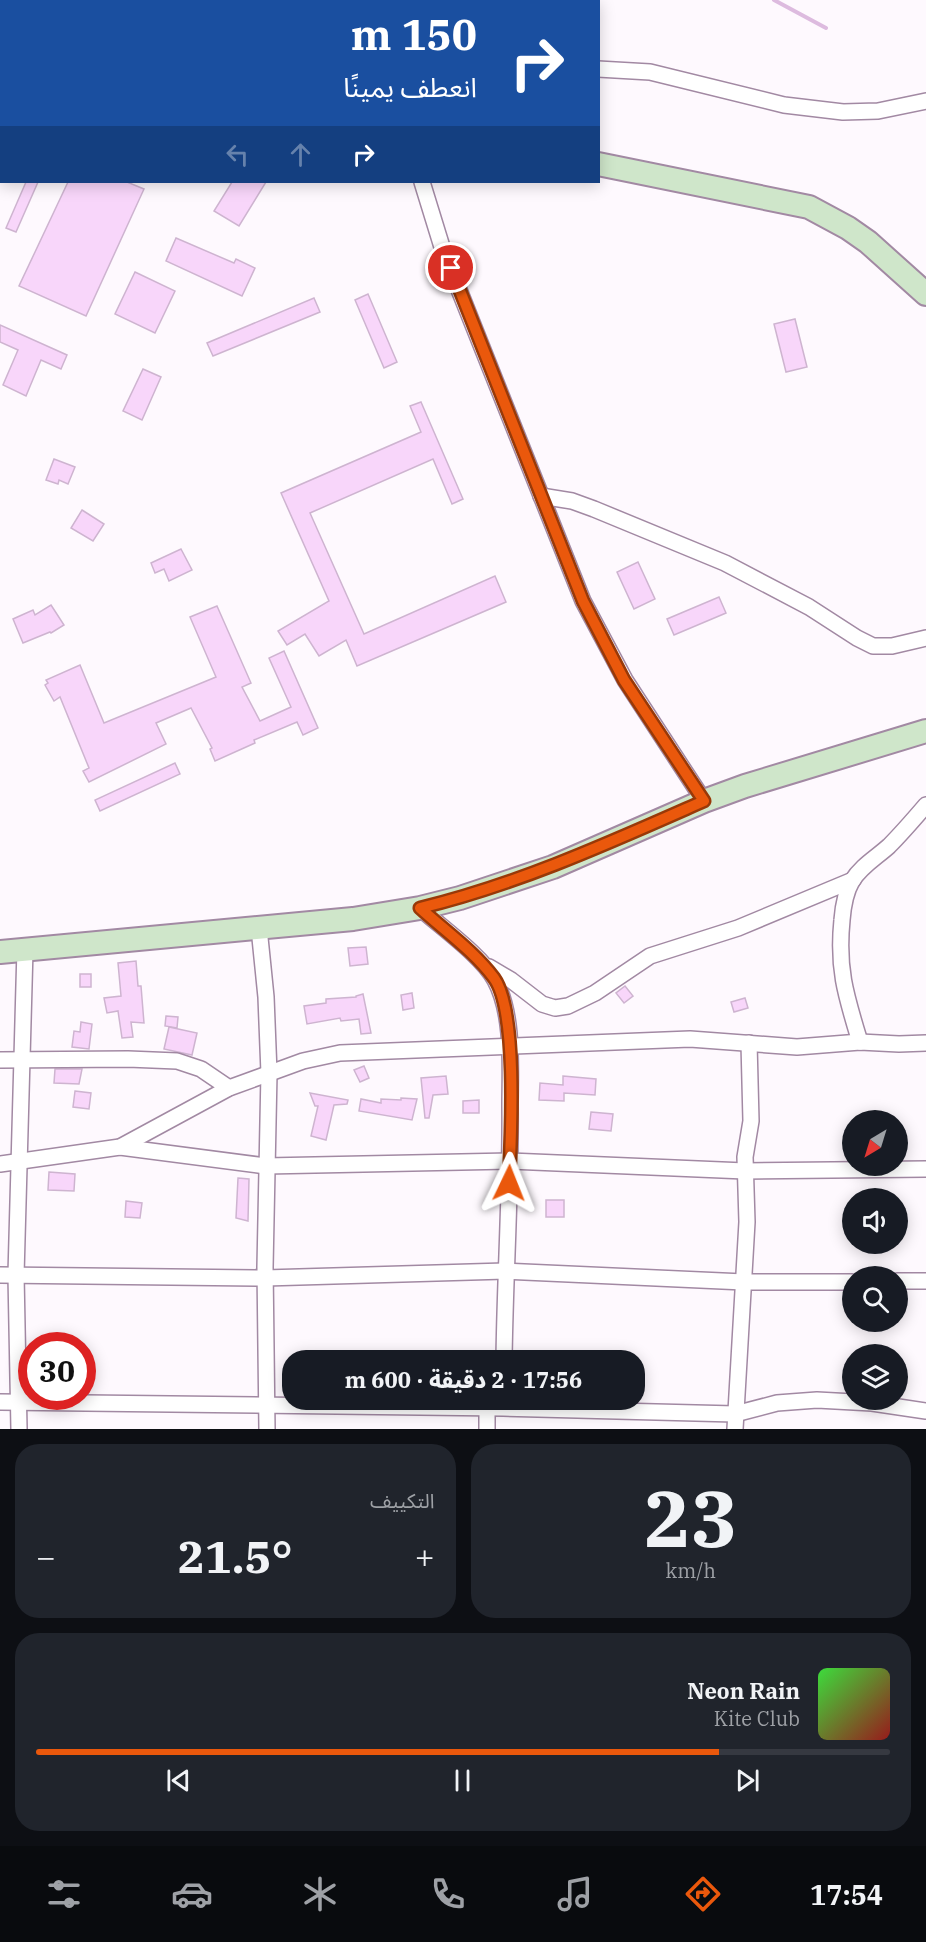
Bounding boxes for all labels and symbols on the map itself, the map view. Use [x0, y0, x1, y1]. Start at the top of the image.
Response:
pin [425, 242, 476, 293]
north arrow [842, 1110, 908, 1176]
position arrow [477, 1151, 541, 1215]
speed limit sign: 30 [18, 1332, 96, 1410]

